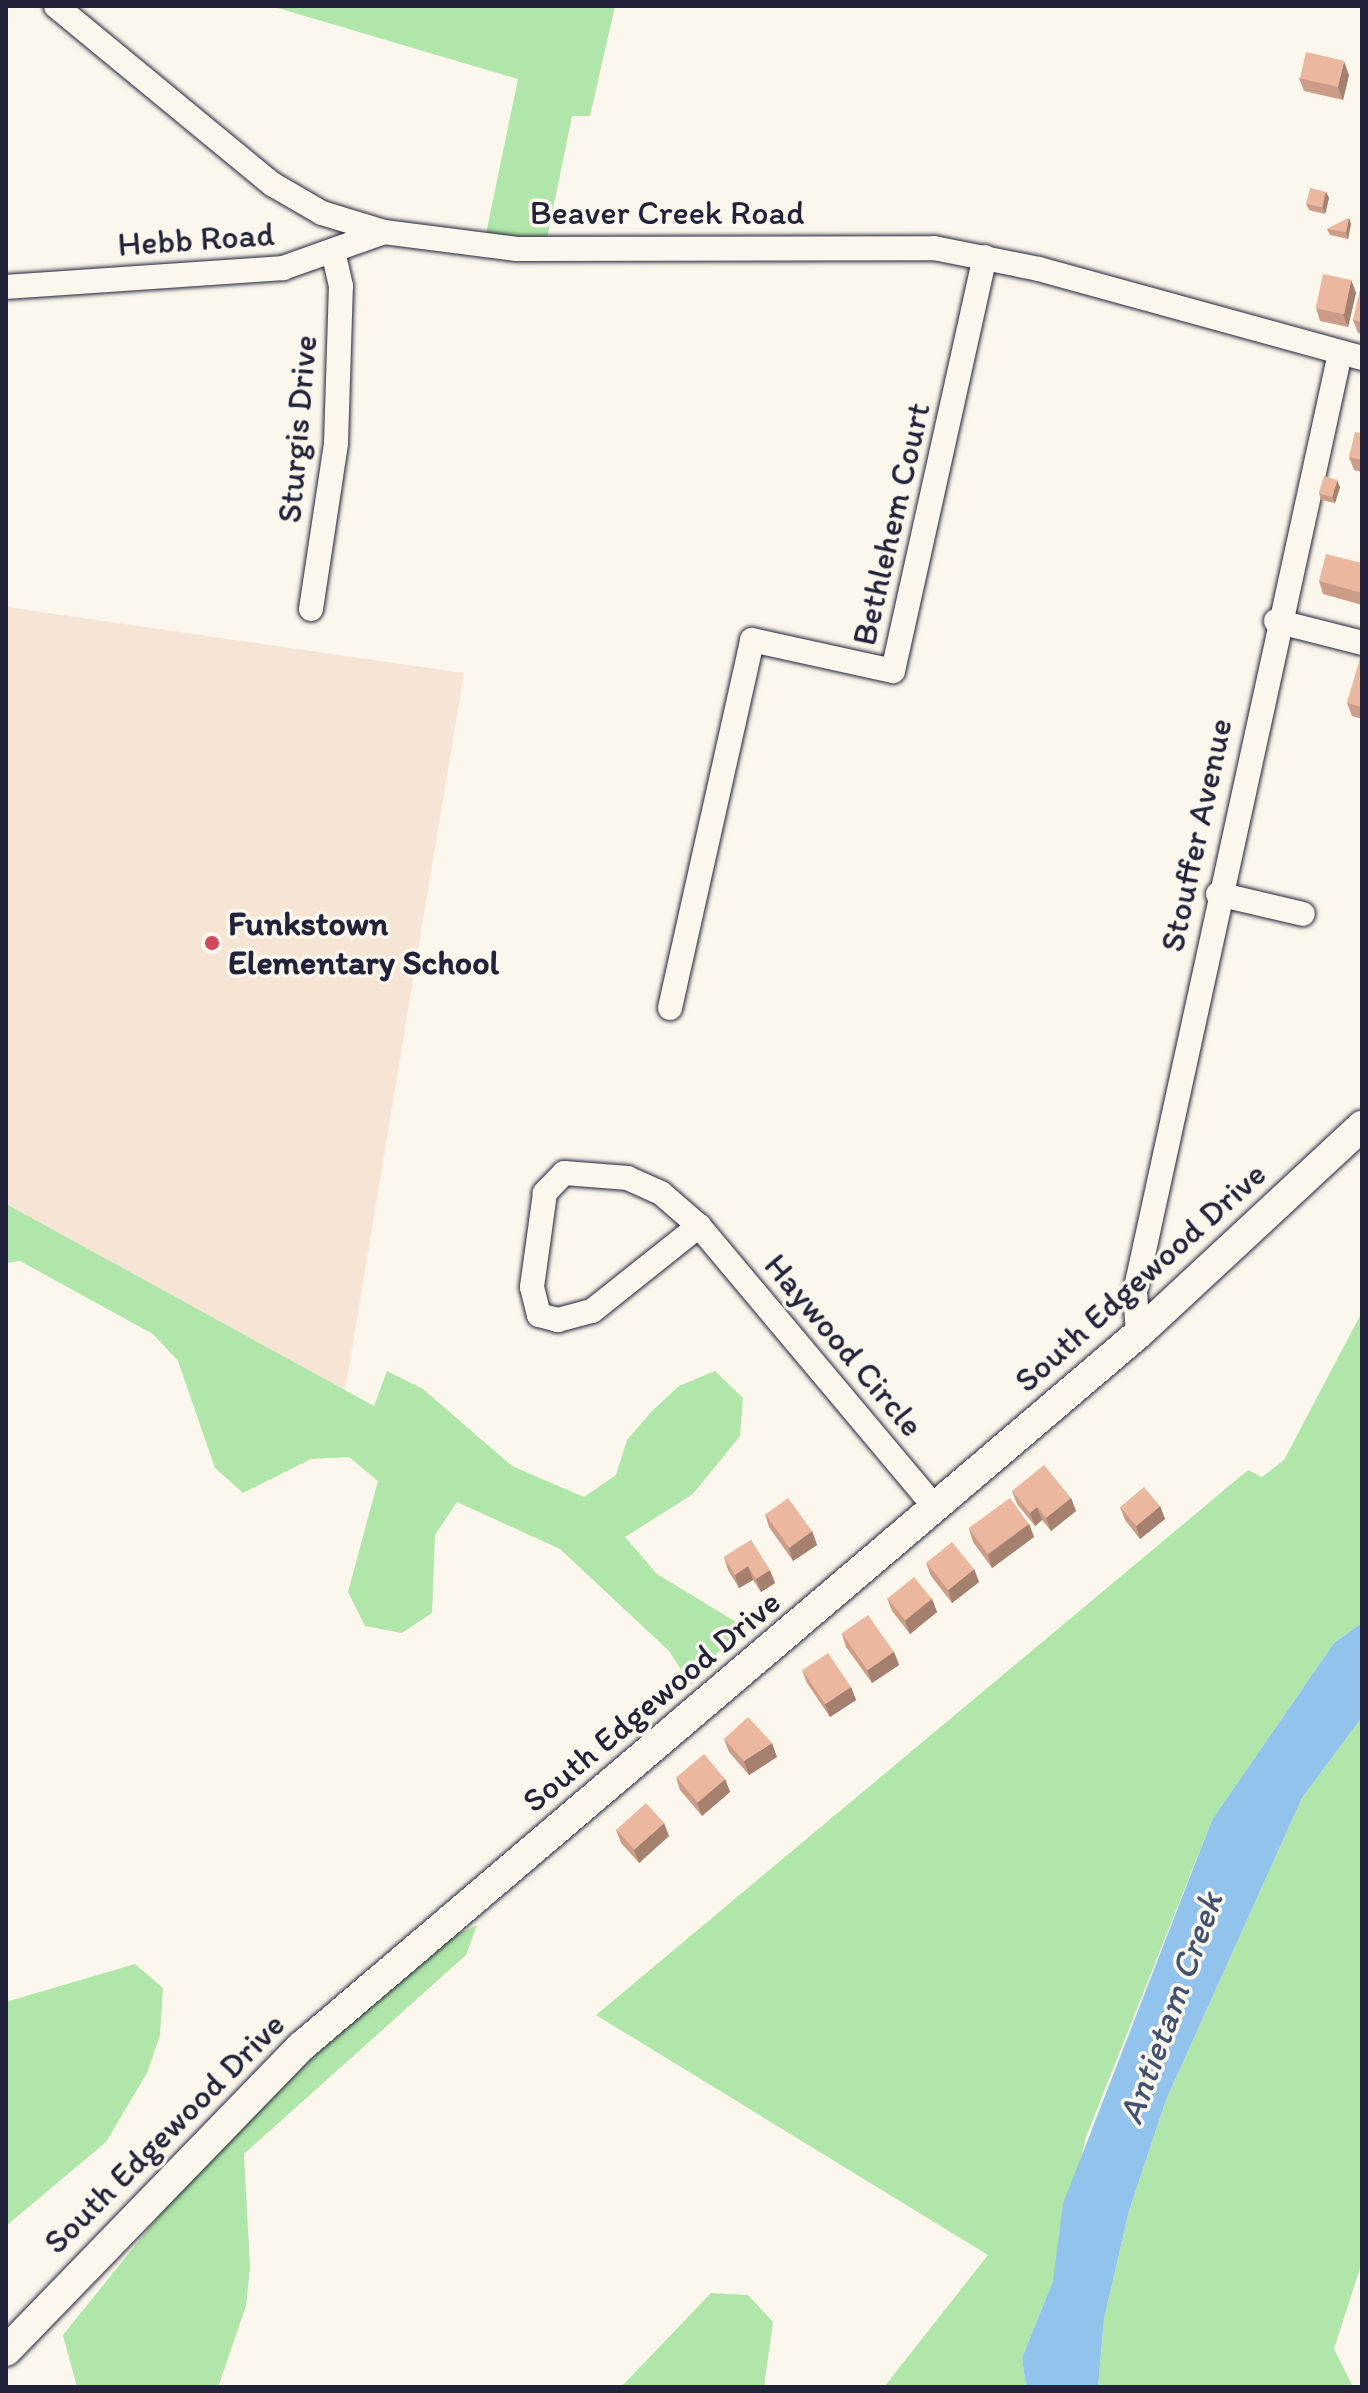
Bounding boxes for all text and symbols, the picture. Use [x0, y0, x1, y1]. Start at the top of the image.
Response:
street label: Beaver Creek Road [530, 193, 804, 233]
street label: Hebb Road [117, 213, 275, 265]
street label: Sturgis Drive [268, 333, 326, 525]
street label: Bethlehem Court [843, 399, 939, 649]
street label: Stouffer Avenue [1152, 715, 1240, 955]
place label: Funkstown Elementary School [228, 903, 499, 982]
marker: Funkstown Elementary School [203, 934, 221, 952]
street label: South Edgewood Drive [1006, 1153, 1274, 1401]
street label: Haywood Circle [756, 1245, 932, 1445]
street label: South Edgewood Drive [514, 1581, 788, 1821]
water label: Antietam Creek [1108, 1886, 1232, 2130]
street label: South Edgewood Drive [35, 2004, 293, 2262]

